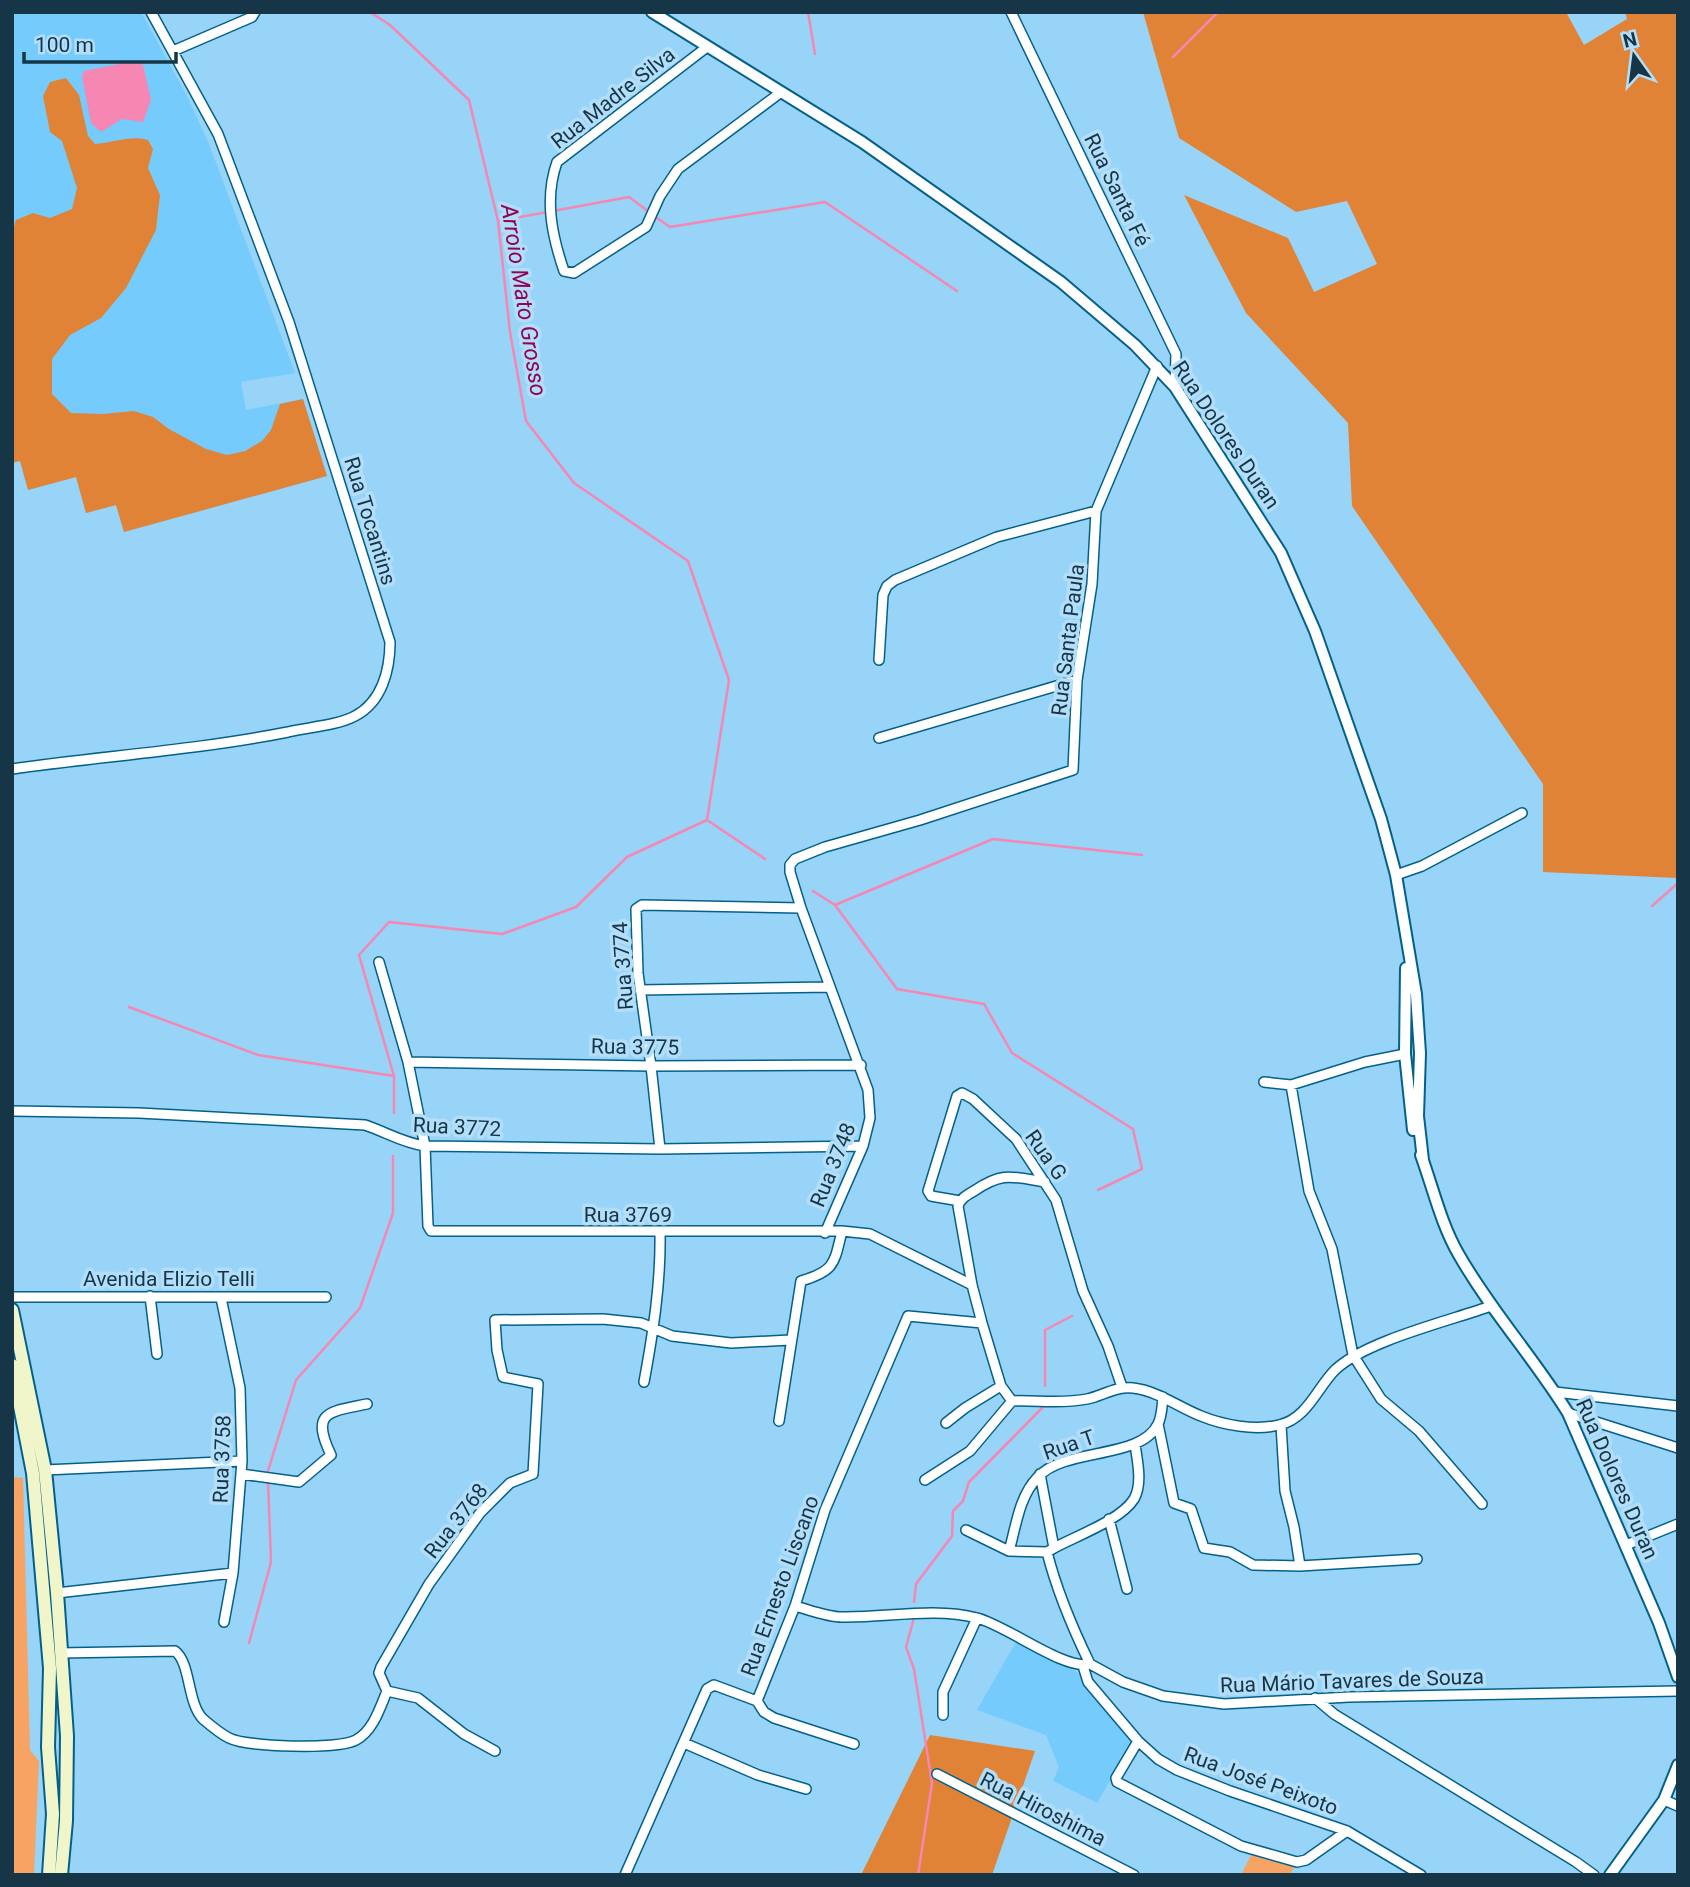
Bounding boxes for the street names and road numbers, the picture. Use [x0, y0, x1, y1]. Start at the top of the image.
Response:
street label: Rua Madre Silva [546, 42, 680, 154]
street label: Rua Santa Fé [1079, 130, 1155, 250]
street label: Rua Dolores Duran [1168, 357, 1284, 513]
street label: Rua Tocantins [339, 454, 401, 588]
street label: Rua Santa Paula [1047, 563, 1089, 717]
street label: Rua 3774 [608, 921, 638, 1011]
street label: Rua 3775 [591, 1034, 679, 1060]
street label: Rua 3772 [412, 1113, 502, 1141]
street label: Rua 3748 [805, 1120, 861, 1210]
street label: Rua G [1020, 1125, 1072, 1185]
street label: Rua 3769 [584, 1203, 672, 1227]
street label: Avenida Elizio Telli [83, 1267, 255, 1291]
street label: Rua Dolores Duran [1571, 1395, 1663, 1563]
street label: Rua 3758 [208, 1414, 236, 1504]
street label: Rua T [1040, 1425, 1099, 1465]
street label: Rua 3768 [419, 1479, 493, 1563]
street label: Rua Ernesto Liscano [736, 1492, 824, 1680]
street label: Rua Mário Tavares de Souza [1220, 1664, 1484, 1698]
street label: Rua José Peixoto [1181, 1742, 1341, 1820]
street label: Rua Hiroshima [976, 1767, 1110, 1851]

